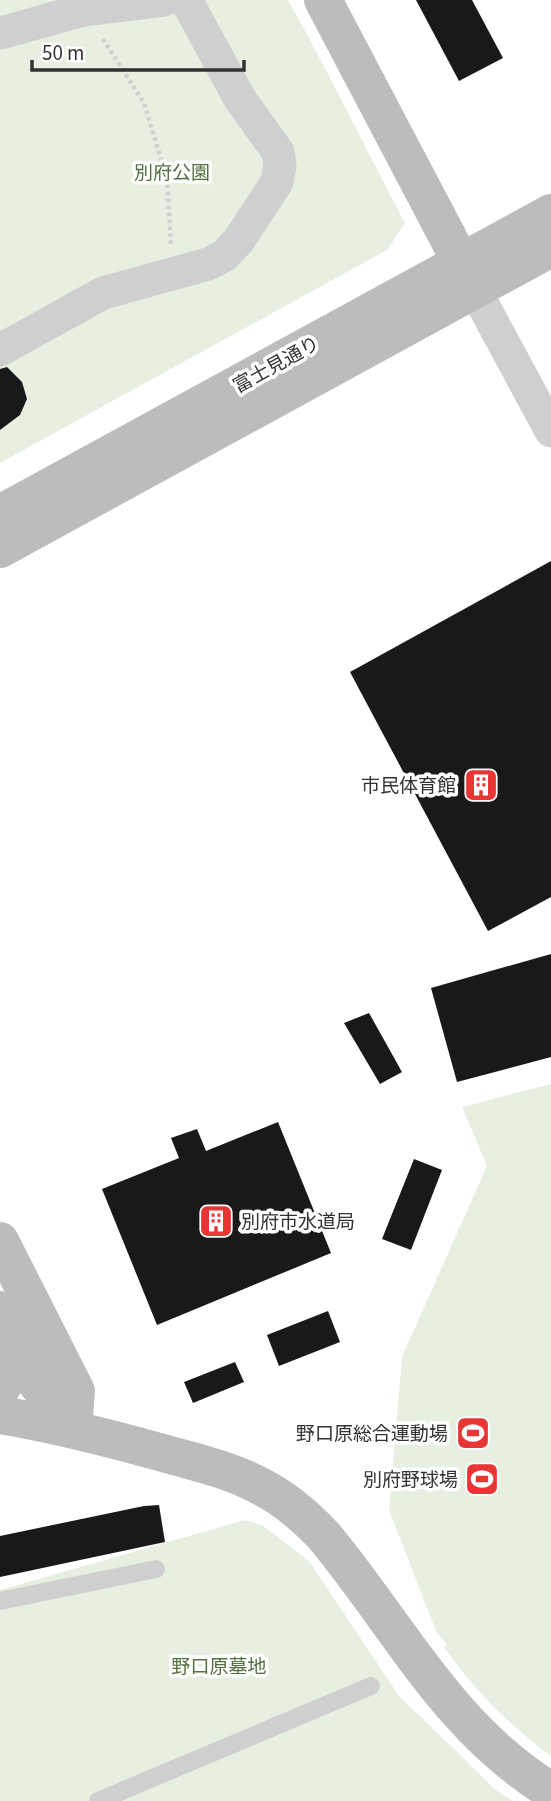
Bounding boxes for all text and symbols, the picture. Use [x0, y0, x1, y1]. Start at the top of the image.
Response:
scale bar [32, 28, 243, 72]
text: 50 m [42, 38, 84, 68]
park label: 別府公園 [134, 160, 210, 187]
street label: 富士見通り [229, 330, 325, 400]
building icon: 市民体育館 [462, 766, 500, 804]
place label: 市民体育館 [361, 773, 456, 800]
building icon: 別府市水道局 [197, 1202, 235, 1240]
place label: 別府市水道局 [241, 1209, 355, 1236]
sports icon: 野口原総合運動場 [454, 1414, 492, 1452]
place label: 野口原総合運動場 [296, 1421, 448, 1448]
sports icon: 別府野球場 [463, 1460, 501, 1498]
place label: 別府野球場 [363, 1467, 458, 1494]
park label: 野口原墓地 [171, 1654, 267, 1681]

